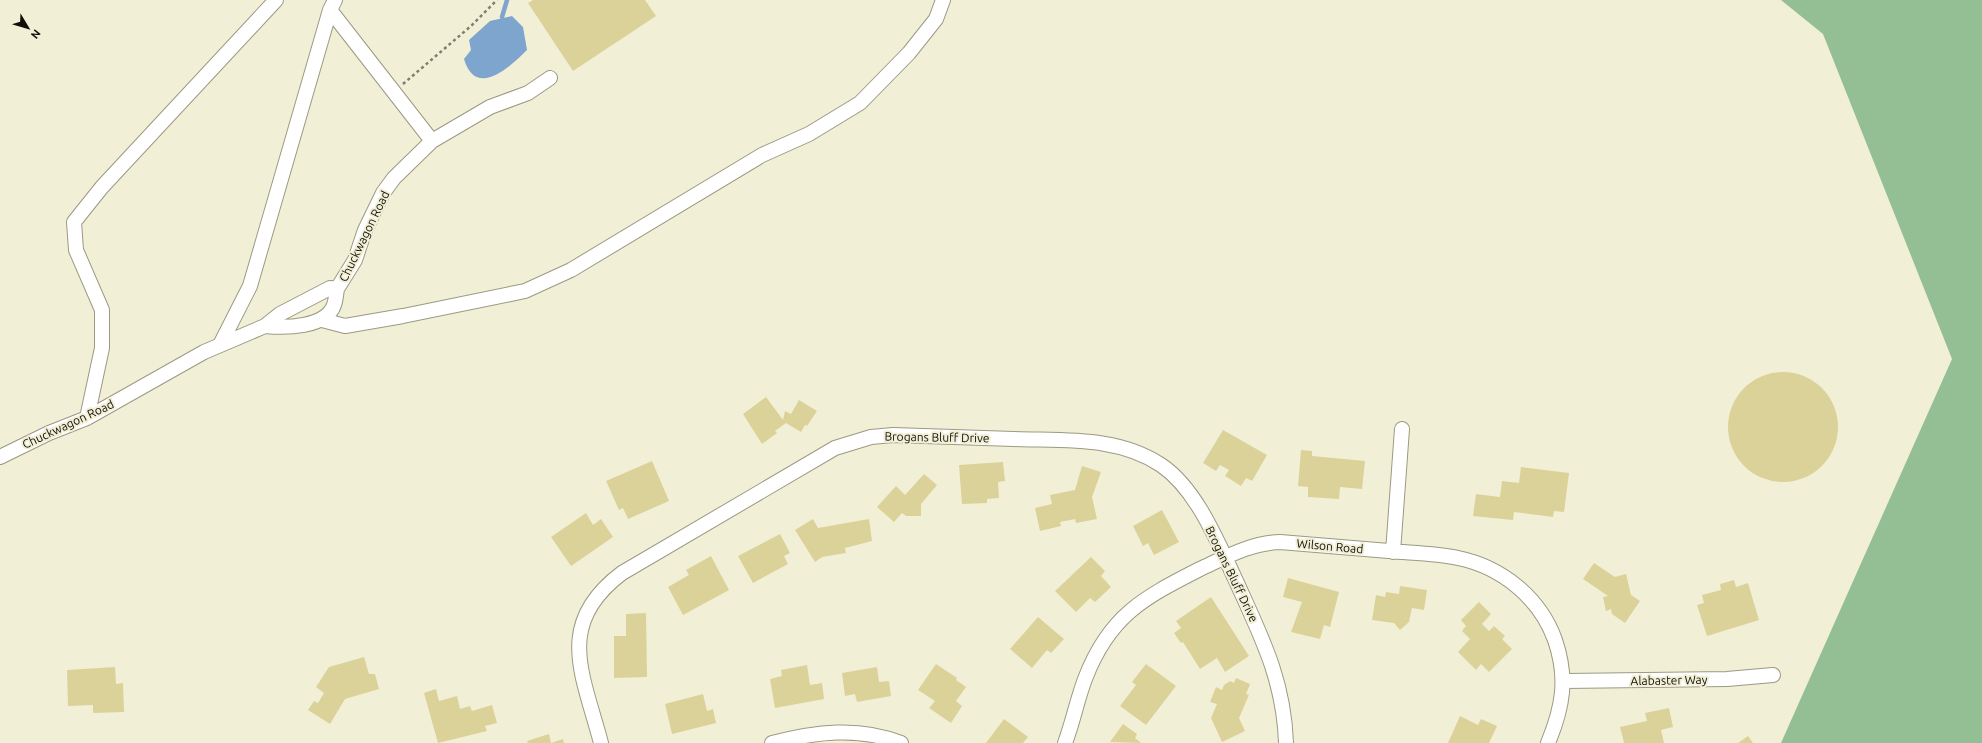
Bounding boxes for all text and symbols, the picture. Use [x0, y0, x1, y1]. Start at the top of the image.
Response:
north arrow [8, 8, 48, 48]
text: N [29, 27, 43, 41]
street label: Chuckwagon Road [336, 188, 392, 284]
street label: Chuckwagon Road [20, 397, 116, 451]
street label: Brogans Bluff Drive [884, 430, 990, 444]
street label: Brogans Bluff Drive [1203, 524, 1261, 624]
street label: Wilson Road [1296, 537, 1364, 555]
street label: Alabaster Way [1630, 673, 1708, 687]

